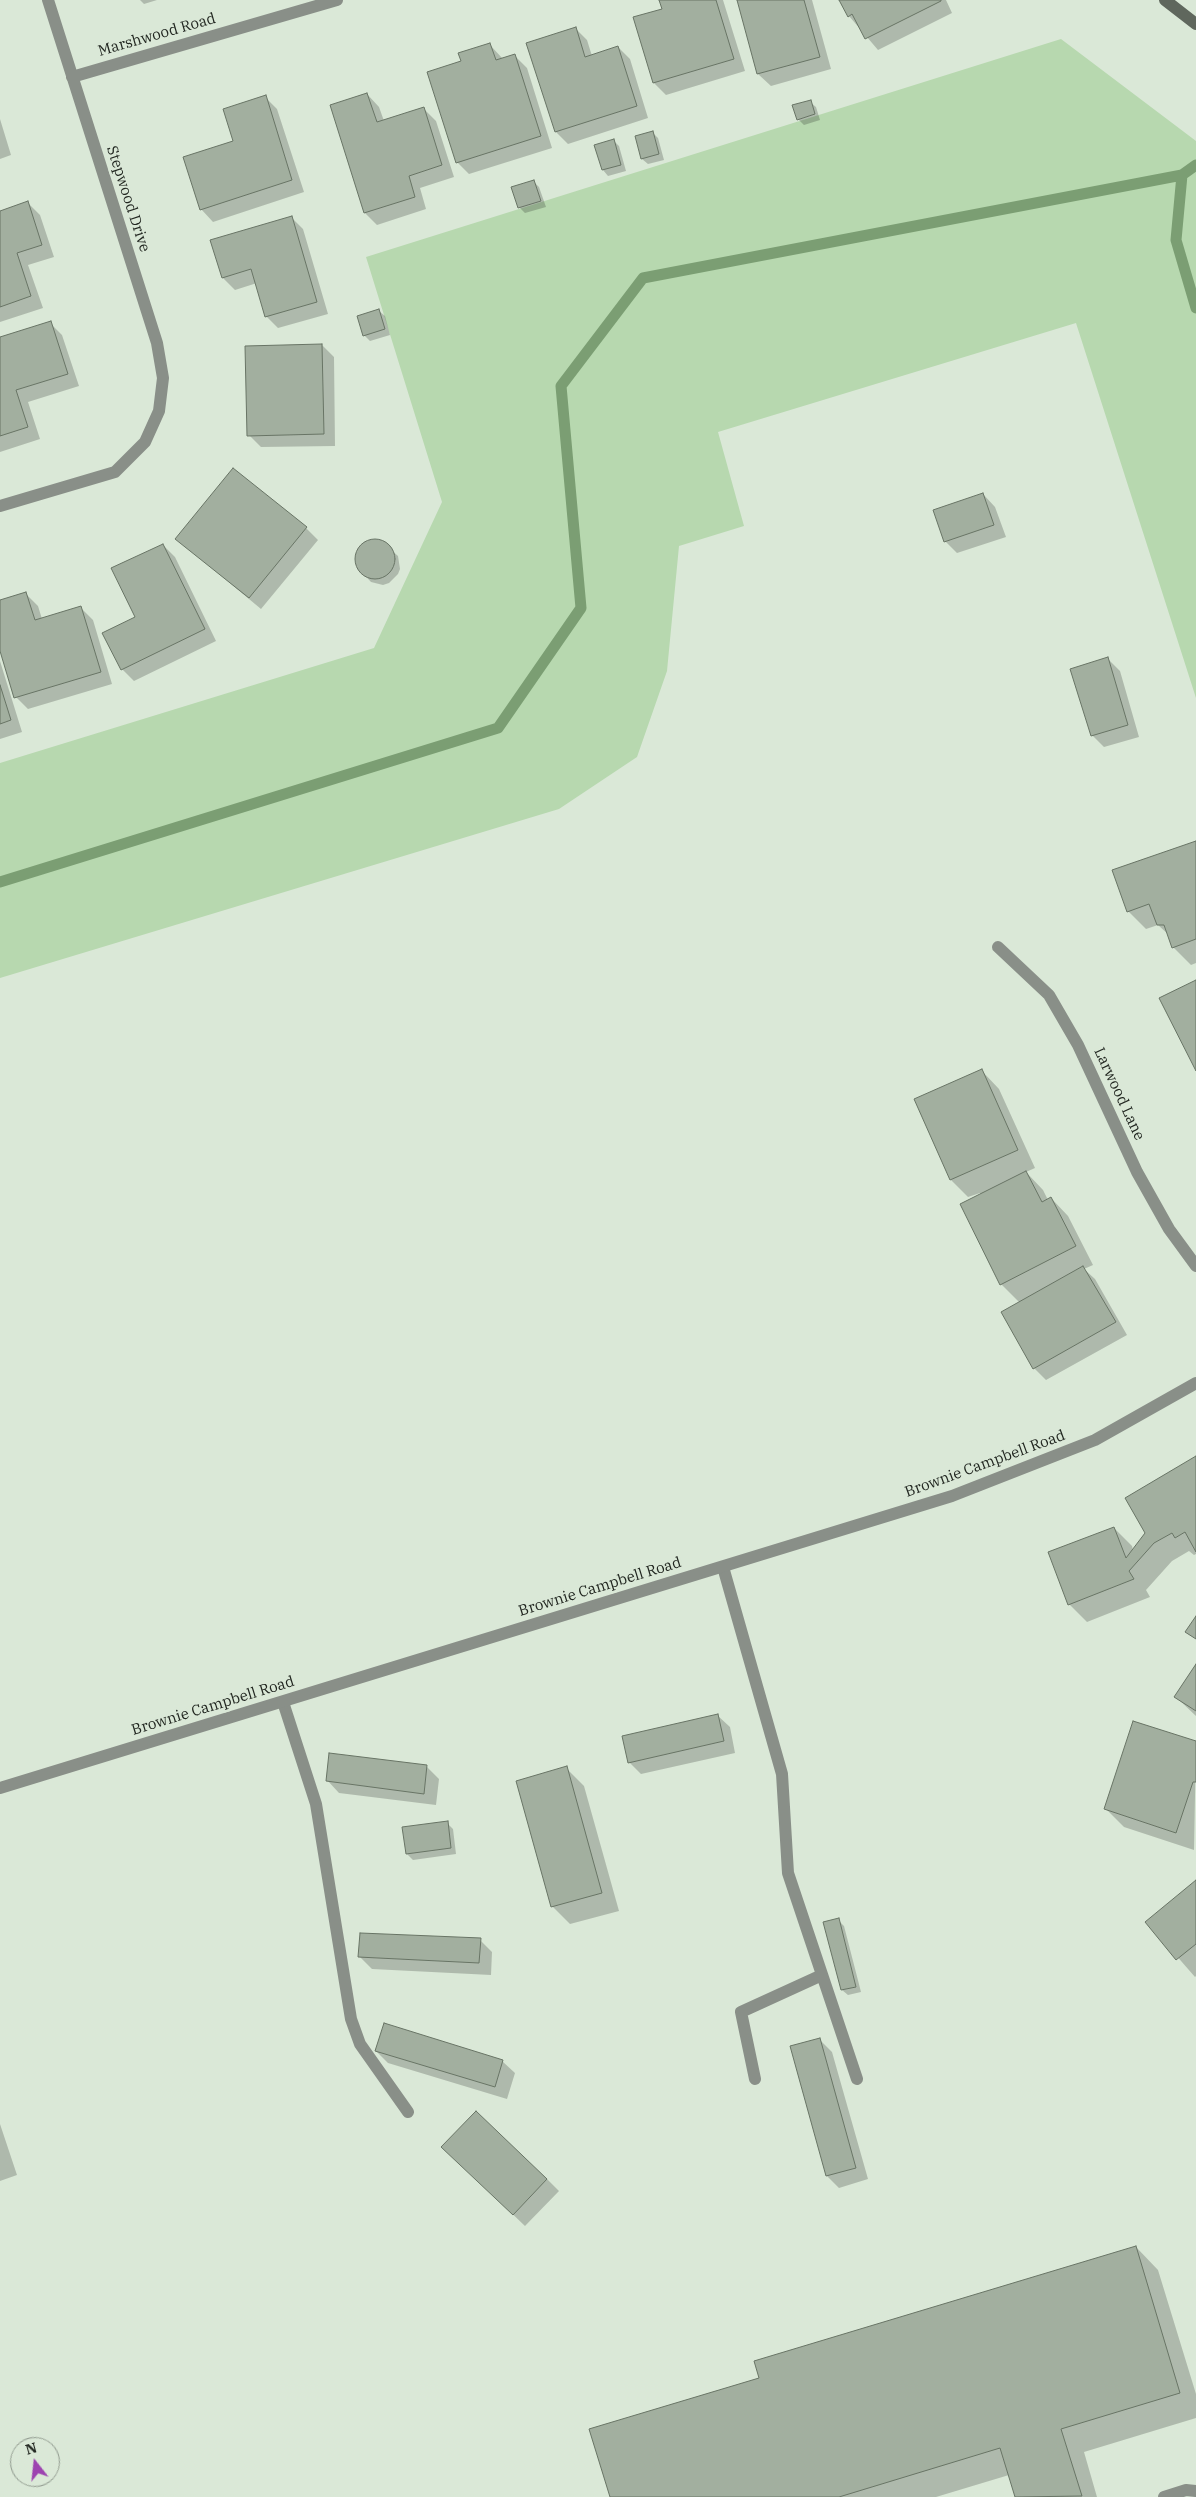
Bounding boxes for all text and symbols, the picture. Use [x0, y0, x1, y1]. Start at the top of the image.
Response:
street label: Marshwood Road [96, 10, 218, 60]
street label: Stepwood Drive [102, 144, 154, 254]
street label: Larwood Lane [1090, 1045, 1148, 1143]
street label: Brownie Campbell Road [902, 1427, 1068, 1501]
street label: Brownie Campbell Road [516, 1554, 684, 1620]
street label: Brownie Campbell Road [129, 1673, 297, 1739]
north arrow [10, 2437, 60, 2487]
text: N [23, 2438, 39, 2459]

